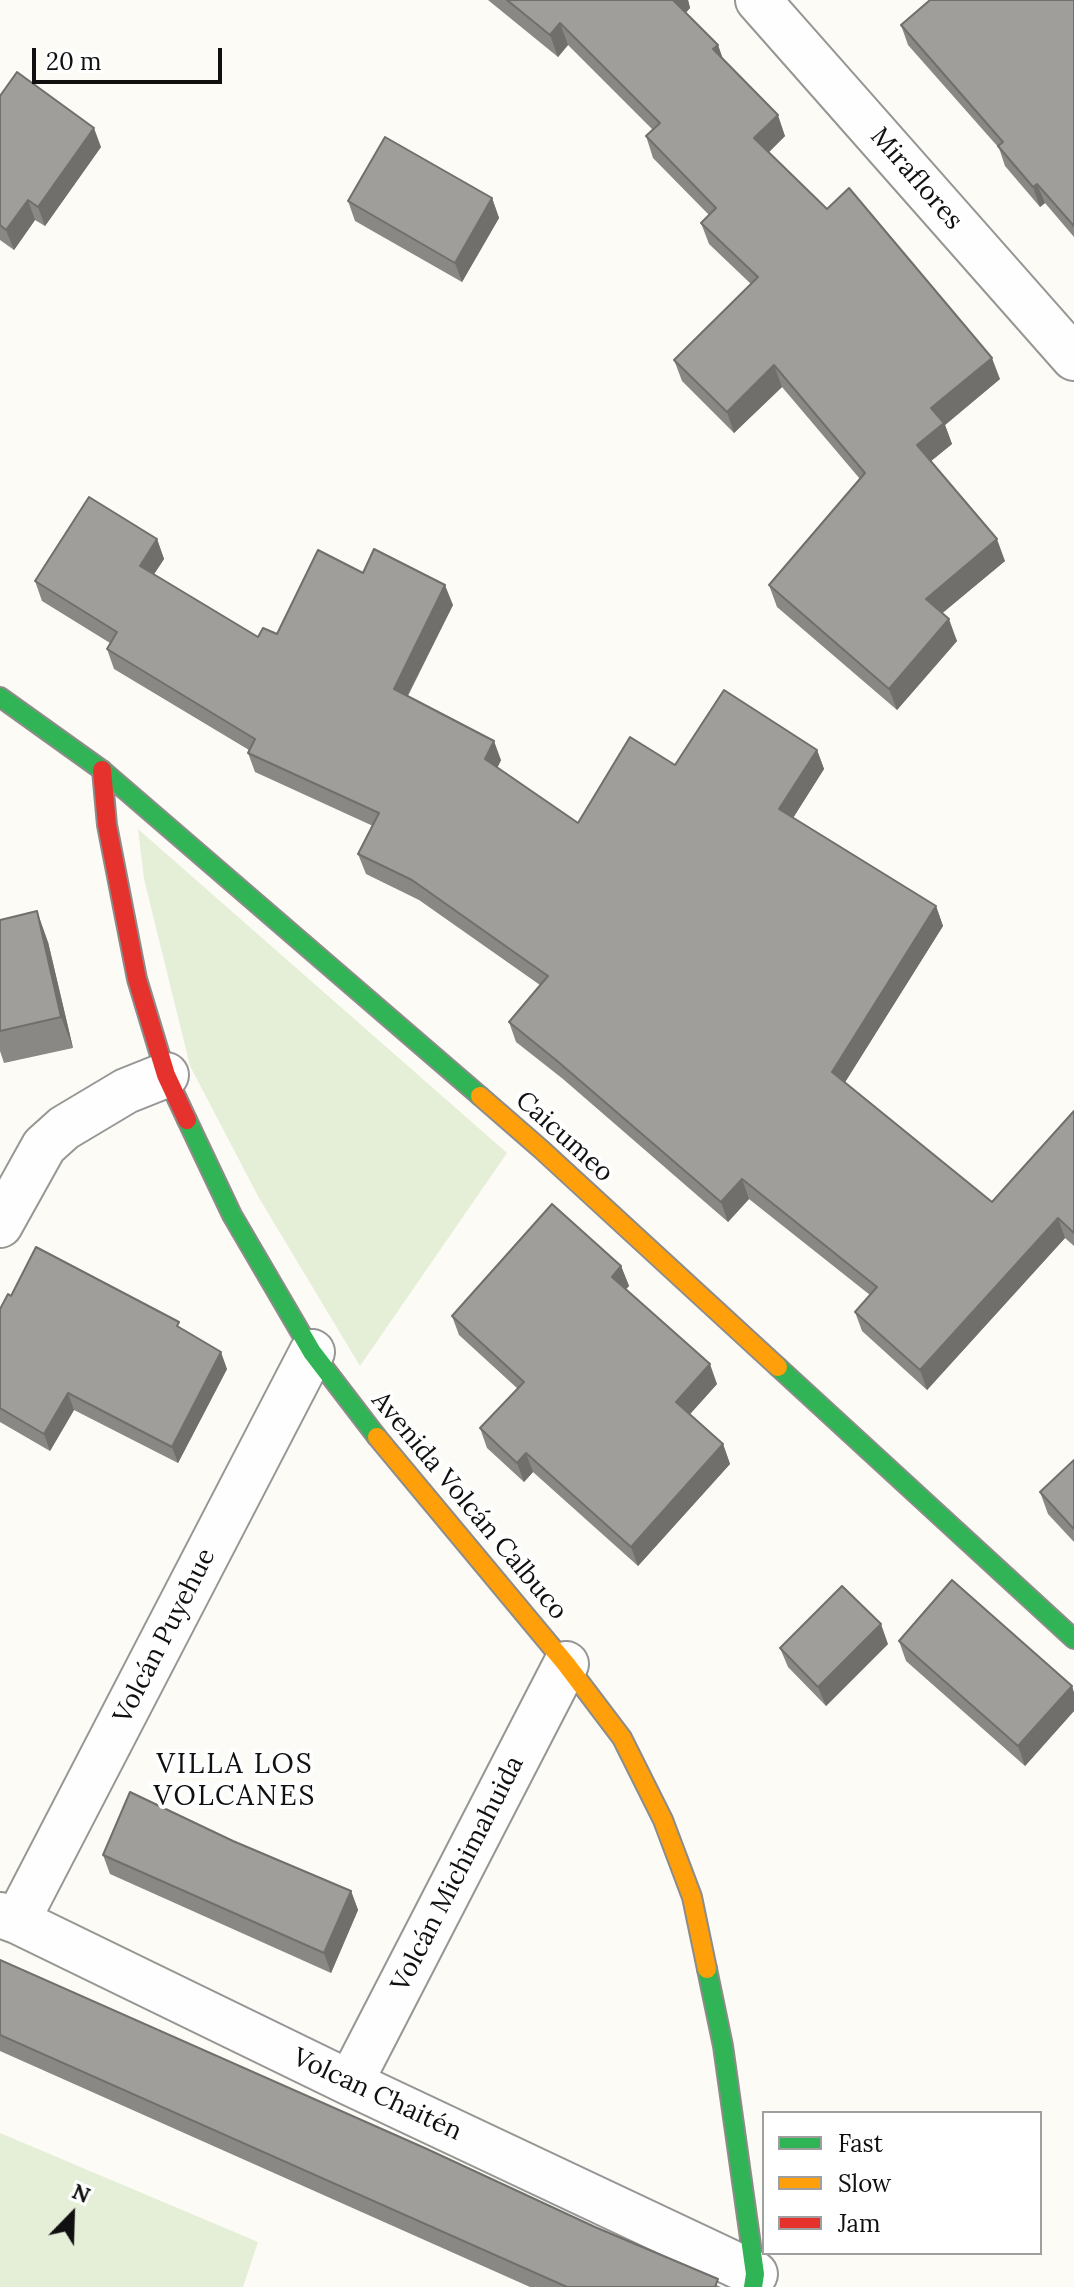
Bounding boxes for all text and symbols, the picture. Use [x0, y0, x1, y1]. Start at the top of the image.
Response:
scale bar [36, 32, 226, 82]
text: 20 m [46, 46, 102, 77]
street label: Miraflores [863, 122, 969, 236]
street label: Caicumeo [509, 1085, 619, 1189]
street label: Avenida Volcán Calbuco [364, 1386, 574, 1626]
street label: Volcán Puyehue [108, 1543, 222, 1729]
district label: VILLA LOS VOLCANES [154, 1748, 316, 1814]
street label: Volcán Michimahuida [385, 1751, 531, 1997]
street label: Volcan Chaitén [288, 2042, 466, 2148]
legend [762, 2111, 1042, 2255]
text: Fast [838, 2128, 883, 2159]
text: Slow [838, 2168, 891, 2199]
north arrow [32, 2175, 112, 2255]
text: N [68, 2177, 95, 2209]
text: Jam [838, 2208, 880, 2239]

